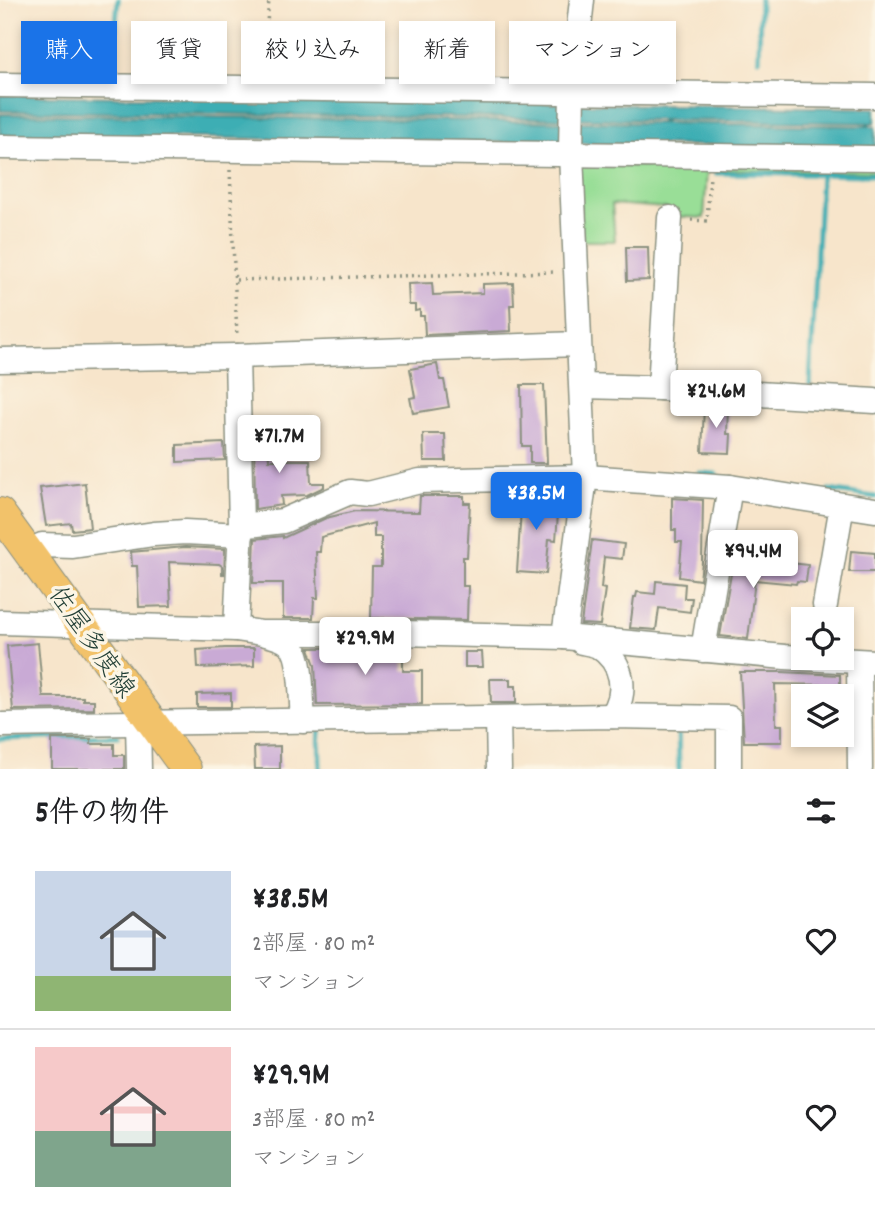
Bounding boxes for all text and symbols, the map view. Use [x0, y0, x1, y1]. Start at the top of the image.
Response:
chip: 購入 [21, 21, 117, 84]
chip: 賃貸 [131, 21, 227, 84]
chip: 絞り込み [241, 21, 385, 84]
chip: 新着 [399, 21, 495, 84]
chip: マンション [509, 21, 676, 84]
pin: ¥24.6M [659, 370, 773, 430]
text: ¥24.6M [686, 376, 746, 409]
pin: ¥71.7M [222, 416, 336, 475]
text: ¥71.7M [253, 421, 305, 454]
pin: ¥38.5M [479, 472, 593, 532]
text: ¥38.5M [507, 478, 565, 511]
pin: ¥94.4M [696, 530, 810, 590]
text: ¥94.4M [724, 536, 782, 569]
street label: 佐屋多度線 [38, 579, 143, 707]
map controls [791, 607, 854, 747]
button: locate [791, 607, 854, 670]
pin: ¥29.9M [308, 618, 422, 677]
text: ¥29.9M [335, 623, 395, 656]
button: layers [791, 684, 854, 747]
icon: filters [802, 792, 840, 830]
text: 5件の物件 [35, 794, 169, 837]
text: ¥38.5M [252, 880, 328, 923]
icon: home [91, 899, 175, 983]
icon: heart [802, 922, 840, 960]
text: 2部屋 · 80 m² [252, 929, 375, 962]
text: マンション [252, 968, 366, 1001]
text: ¥29.9M [252, 1056, 330, 1099]
icon: home [91, 1075, 175, 1159]
icon: heart [802, 1098, 840, 1136]
text: 3部屋 · 80 m² [252, 1105, 375, 1138]
text: マンション [252, 1144, 366, 1177]

